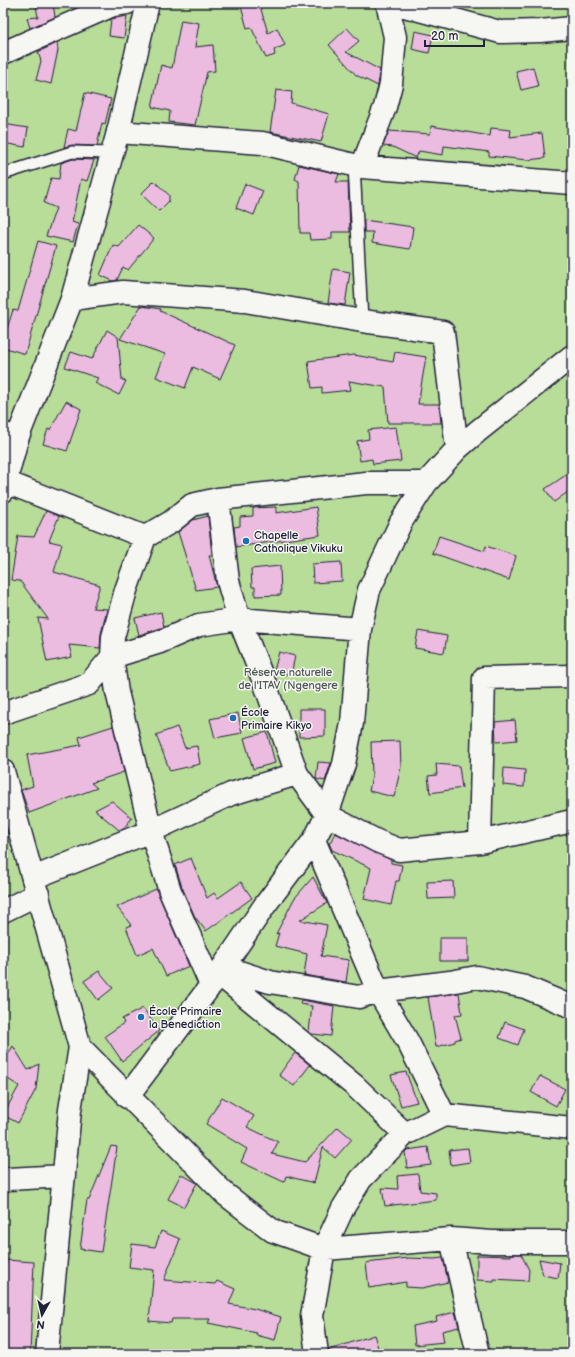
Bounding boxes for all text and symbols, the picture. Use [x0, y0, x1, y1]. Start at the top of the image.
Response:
scale bar [425, 22, 484, 48]
text: 20 m [431, 29, 458, 44]
place label: Chapelle Catholique Vikuku [254, 529, 343, 555]
marker: Chapelle Catholique Vikuku [241, 536, 251, 546]
park label: Réserve naturelle de l'ITAV (Ngengere [238, 666, 338, 692]
place label: École Primaire Kikyo [241, 705, 312, 732]
marker: École Primaire Kikyo [228, 713, 238, 723]
place label: École Primaire la Benediction [149, 1004, 222, 1031]
marker: École Primaire la Benediction [136, 1012, 146, 1022]
north arrow [22, 1295, 62, 1335]
text: N [36, 1317, 46, 1331]

